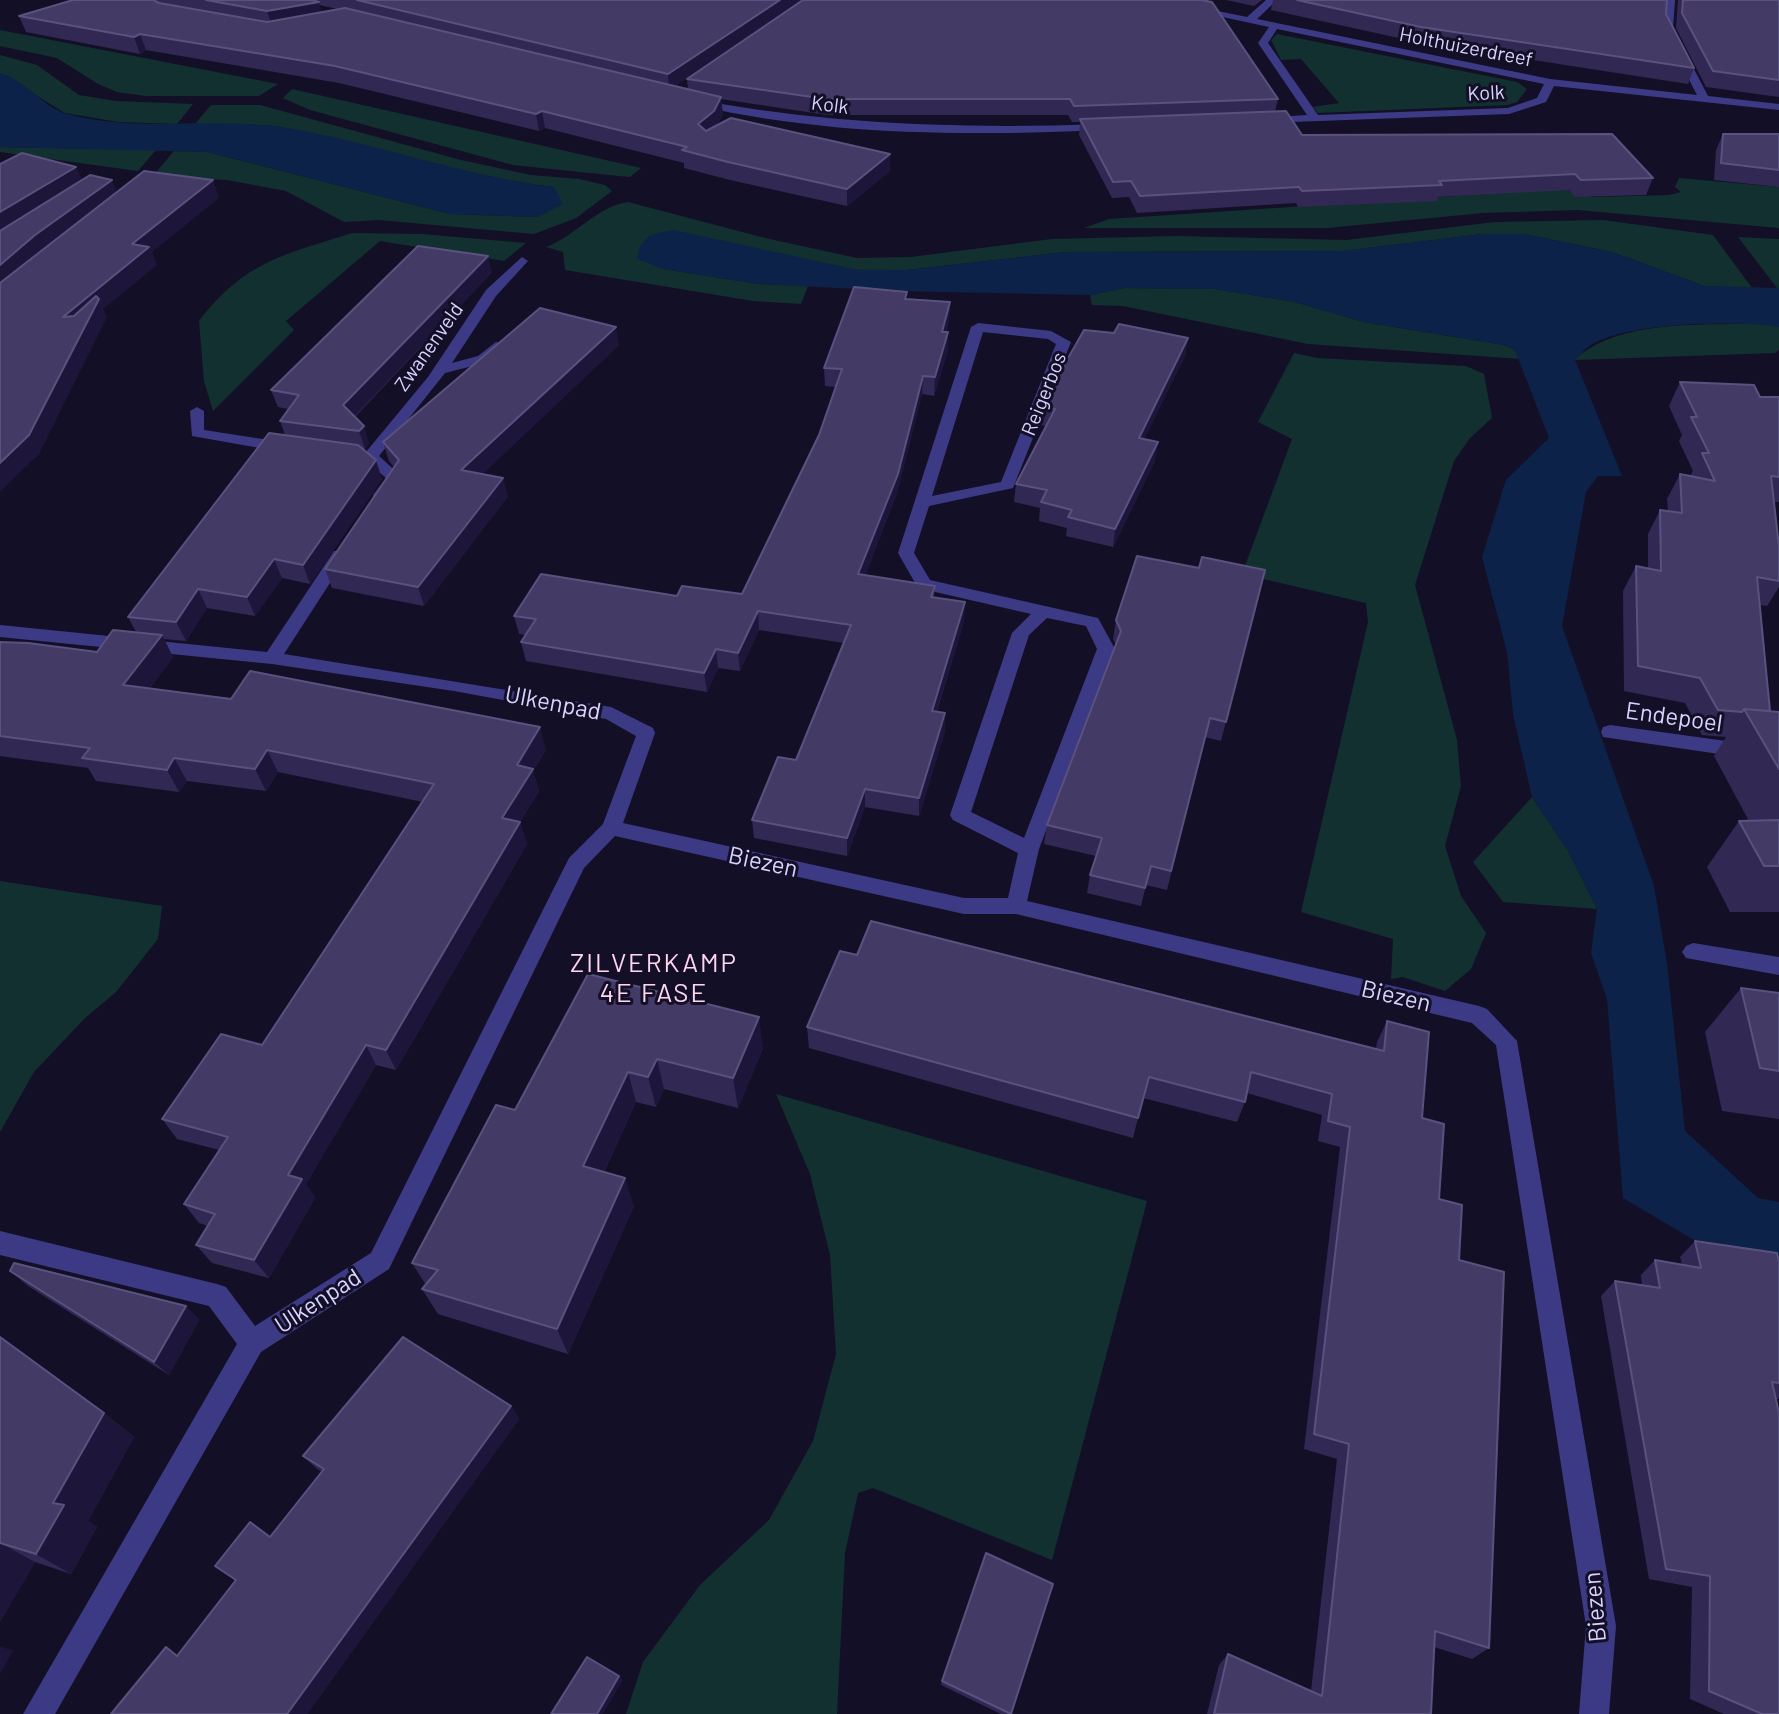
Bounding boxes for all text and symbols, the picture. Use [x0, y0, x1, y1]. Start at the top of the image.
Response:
street label: Holthuizerdreef [1397, 22, 1535, 72]
street label: Kolk [1467, 80, 1505, 106]
street label: Kolk [810, 91, 850, 119]
street label: Zwanenveld [390, 298, 468, 396]
street label: Reigerbos [1016, 349, 1072, 439]
street label: Ulkenpad [503, 680, 603, 726]
street label: Endepoel [1624, 696, 1724, 738]
street label: Biezen [726, 841, 800, 883]
district label: ZILVERKAMP 4E FASE [570, 947, 738, 1008]
street label: Biezen [1358, 974, 1434, 1018]
street label: Ulkenpad [269, 1263, 367, 1339]
street label: Biezen [1578, 1571, 1612, 1643]

